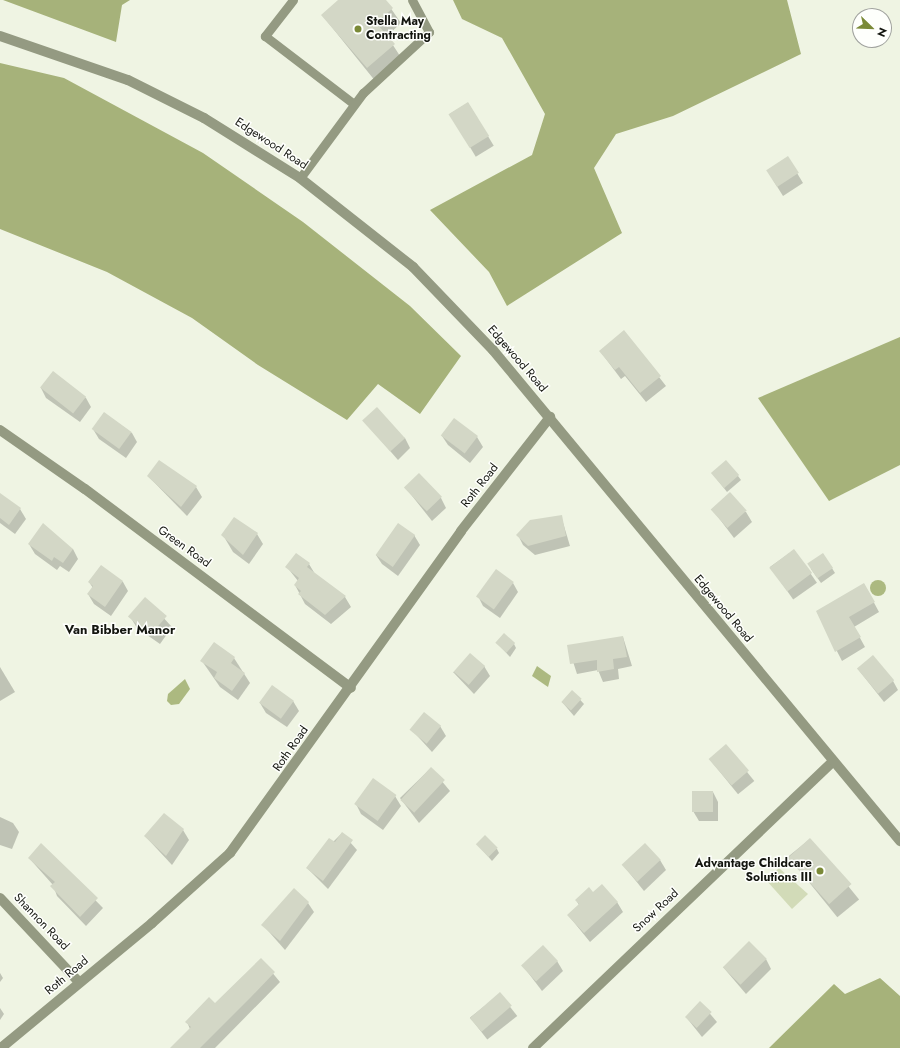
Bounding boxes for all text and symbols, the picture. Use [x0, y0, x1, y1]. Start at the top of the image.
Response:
north arrow [852, 8, 892, 48]
place label: Stella May Contracting [366, 15, 431, 43]
marker: Stella May Contracting [353, 24, 363, 34]
text: N [873, 25, 891, 39]
street label: Edgewood Road [232, 115, 310, 173]
street label: Edgewood Road [484, 323, 550, 395]
street label: Roth Road [458, 461, 502, 511]
street label: Green Road [155, 523, 213, 571]
street label: Edgewood Road [691, 572, 755, 646]
district label: Van Bibber Manor [65, 622, 175, 638]
street label: Roth Road [270, 724, 312, 774]
place label: Advantage Childcare Solutions III [695, 857, 812, 885]
marker: Advantage Childcare Solutions III [815, 866, 825, 876]
street label: Snow Road [630, 886, 682, 936]
street label: Shannon Road [10, 891, 72, 953]
street label: Roth Road [42, 954, 92, 998]

